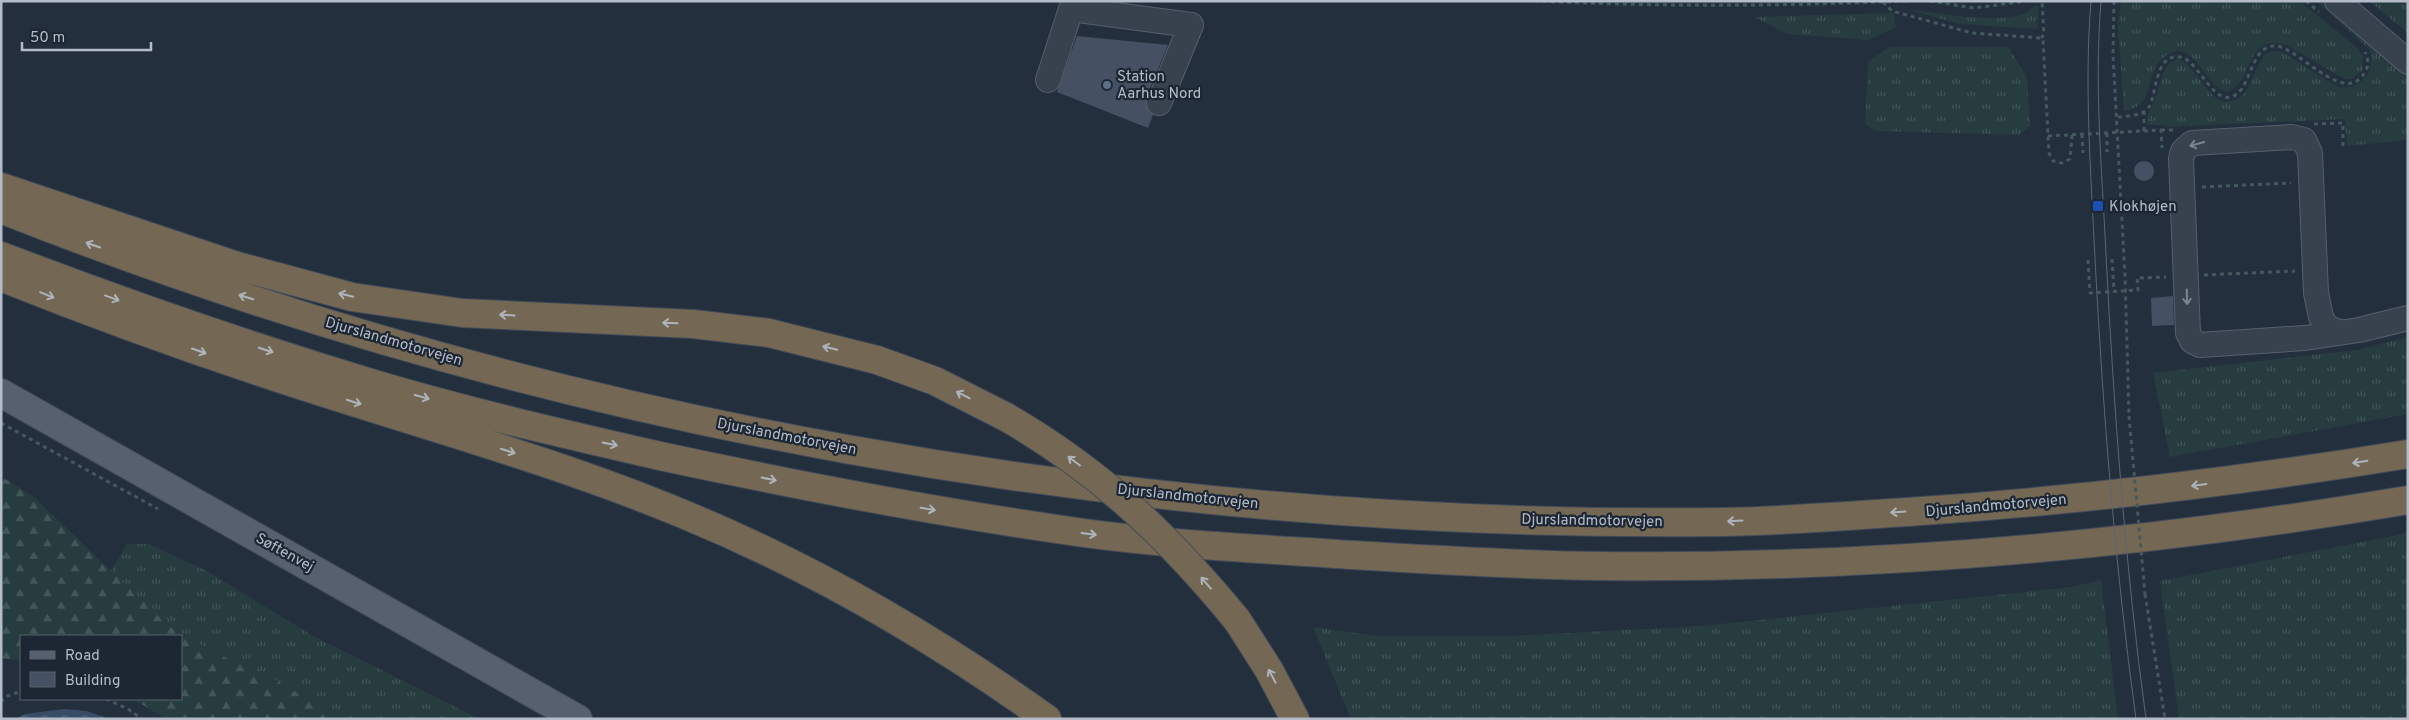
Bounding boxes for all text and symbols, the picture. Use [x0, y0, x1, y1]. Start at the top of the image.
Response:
scale bar [22, 20, 151, 52]
text: 50 m [30, 29, 65, 48]
place label: Station Aarhus Nord [1117, 68, 1201, 104]
marker: Station Aarhus Nord [1101, 79, 1113, 91]
one-way arrow [2189, 139, 2205, 149]
place label: Klokhøjen [2109, 198, 2177, 217]
marker: Klokhøjen [2091, 199, 2105, 213]
one-way arrow [85, 239, 101, 249]
one-way arrow [2182, 288, 2191, 304]
one-way arrow [339, 290, 355, 299]
one-way arrow [39, 292, 54, 301]
one-way arrow [239, 292, 255, 301]
one-way arrow [104, 294, 120, 303]
one-way arrow [500, 311, 516, 320]
street label: Djurslandmotorvejen [323, 314, 464, 371]
one-way arrow [662, 318, 678, 327]
one-way arrow [822, 343, 838, 352]
one-way arrow [258, 346, 274, 355]
one-way arrow [191, 347, 207, 356]
one-way arrow [956, 390, 971, 399]
one-way arrow [413, 393, 429, 402]
one-way arrow [345, 398, 361, 407]
street label: Djurslandmotorvejen [715, 415, 858, 460]
one-way arrow [601, 440, 617, 450]
one-way arrow [500, 447, 516, 457]
one-way arrow [1068, 455, 1081, 466]
one-way arrow [2352, 457, 2368, 467]
one-way arrow [760, 475, 776, 484]
one-way arrow [2191, 480, 2207, 490]
street label: Djurslandmotorvejen [1116, 481, 1259, 514]
street label: Djurslandmotorvejen [1925, 491, 2067, 522]
one-way arrow [920, 504, 936, 514]
one-way arrow [1890, 508, 1906, 517]
street label: Djurslandmotorvejen [1521, 511, 1663, 532]
one-way arrow [1728, 517, 1744, 526]
one-way arrow [1081, 529, 1097, 539]
street label: Søftenvej [252, 530, 317, 577]
one-way arrow [1200, 576, 1211, 589]
legend [20, 635, 182, 700]
text: Road [65, 647, 100, 666]
one-way arrow [1267, 668, 1277, 683]
text: Building [65, 672, 120, 691]

